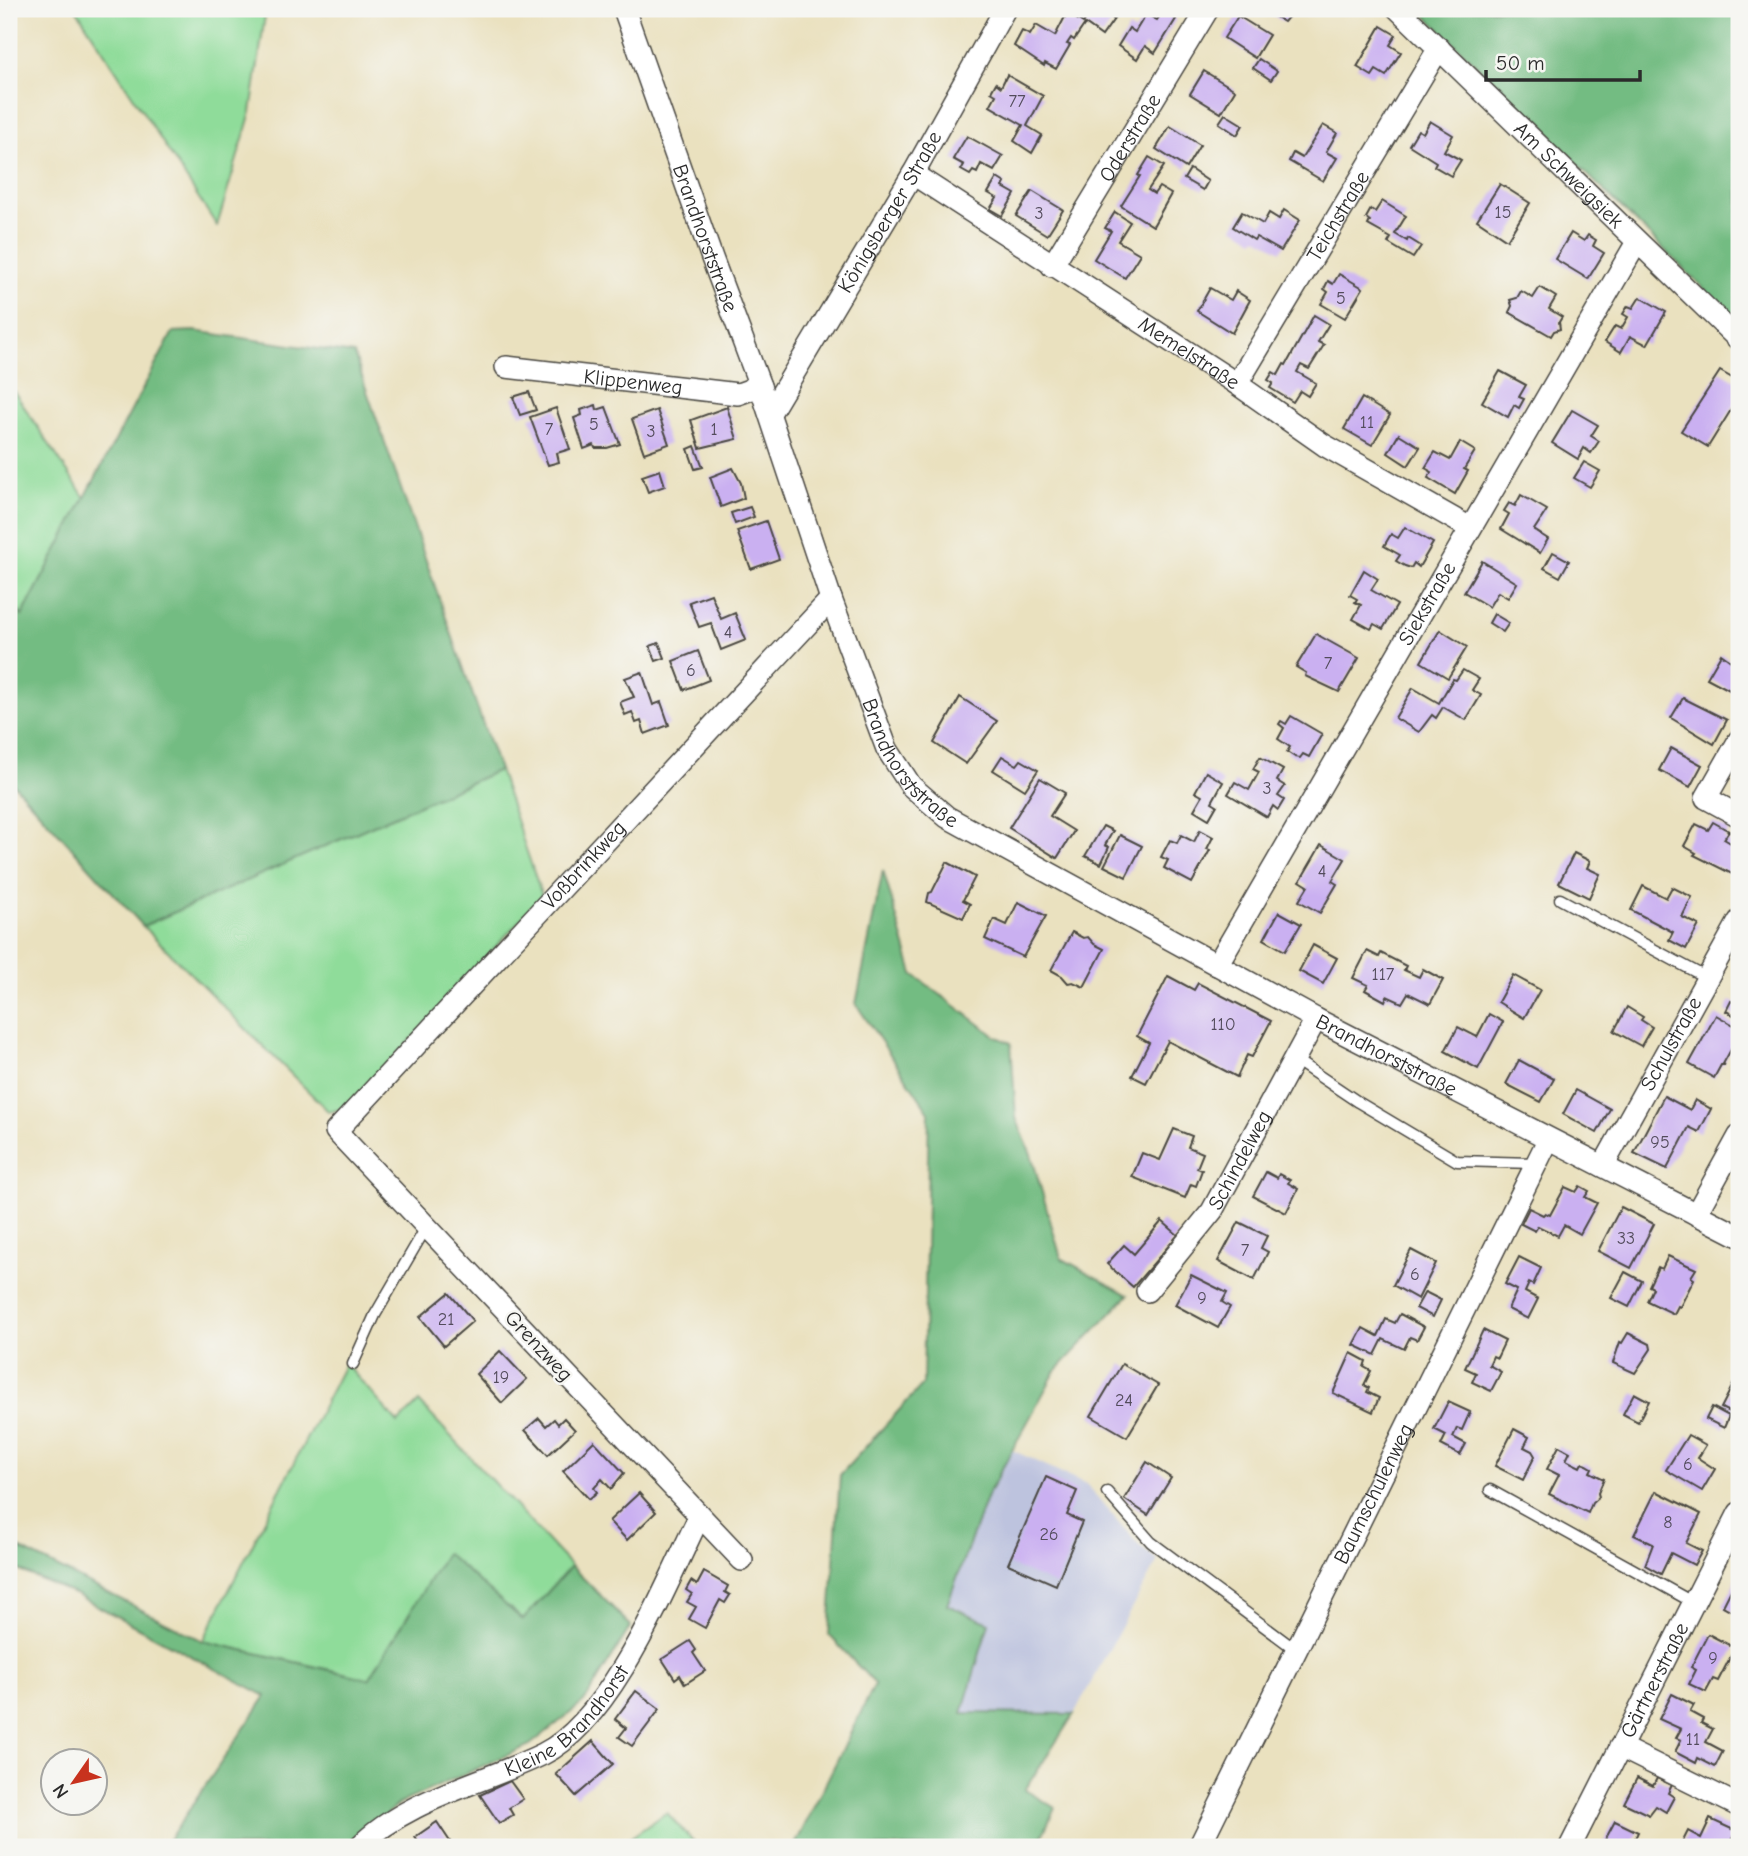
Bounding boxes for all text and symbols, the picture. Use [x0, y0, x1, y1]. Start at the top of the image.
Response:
scale bar [1486, 38, 1640, 82]
text: 50 m [1496, 51, 1545, 75]
street label: Oderstraße [1094, 89, 1166, 186]
house number: 77 [1008, 91, 1026, 112]
street label: Am Schweigsiek [1509, 117, 1628, 233]
street label: Königsberger Straße [833, 127, 947, 297]
street label: Brandhorststraße [668, 161, 743, 315]
street label: Teichstraße [1302, 166, 1374, 266]
house number: 15 [1495, 202, 1511, 223]
house number: 3 [1034, 203, 1044, 224]
house number: 5 [1336, 288, 1346, 309]
street label: Memelstraße [1134, 311, 1244, 395]
street label: Klippenweg [582, 364, 684, 399]
house number: 11 [1360, 412, 1374, 433]
house number: 5 [589, 414, 599, 435]
house number: 7 [545, 419, 554, 440]
house number: 1 [710, 419, 718, 440]
house number: 3 [646, 421, 656, 442]
street label: Siekstraße [1393, 558, 1461, 649]
house number: 4 [724, 622, 732, 643]
house number: 7 [1324, 653, 1333, 674]
house number: 6 [686, 660, 696, 681]
street label: Brandhorststraße [857, 695, 962, 833]
house number: 3 [1262, 778, 1272, 799]
street label: Voßbrinkweg [537, 816, 631, 914]
house number: 4 [1318, 861, 1326, 882]
house number: 117 [1372, 964, 1395, 985]
street label: Schulstraße [1635, 993, 1707, 1095]
street label: Brandhorststraße [1312, 1009, 1461, 1101]
house number: 110 [1210, 1014, 1236, 1035]
street label: Schindelweg [1203, 1106, 1276, 1214]
house number: 95 [1650, 1132, 1670, 1153]
house number: 33 [1617, 1228, 1635, 1249]
house number: 7 [1241, 1240, 1250, 1261]
house number: 6 [1410, 1264, 1420, 1285]
house number: 9 [1197, 1288, 1207, 1309]
street label: Grenzweg [500, 1306, 578, 1386]
house number: 21 [438, 1309, 454, 1330]
house number: 19 [493, 1367, 509, 1388]
house number: 24 [1115, 1390, 1133, 1411]
street label: Baumschulenweg [1329, 1420, 1418, 1568]
house number: 6 [1683, 1454, 1693, 1475]
house number: 8 [1663, 1512, 1673, 1533]
house number: 26 [1039, 1524, 1059, 1545]
street label: Gärtnerstraße [1615, 1619, 1694, 1742]
house number: 9 [1708, 1648, 1718, 1669]
street label: Kleine Brandhorst [501, 1660, 634, 1781]
house number: 11 [1686, 1729, 1700, 1750]
north arrow [38, 1748, 108, 1818]
text: N [48, 1780, 73, 1802]

